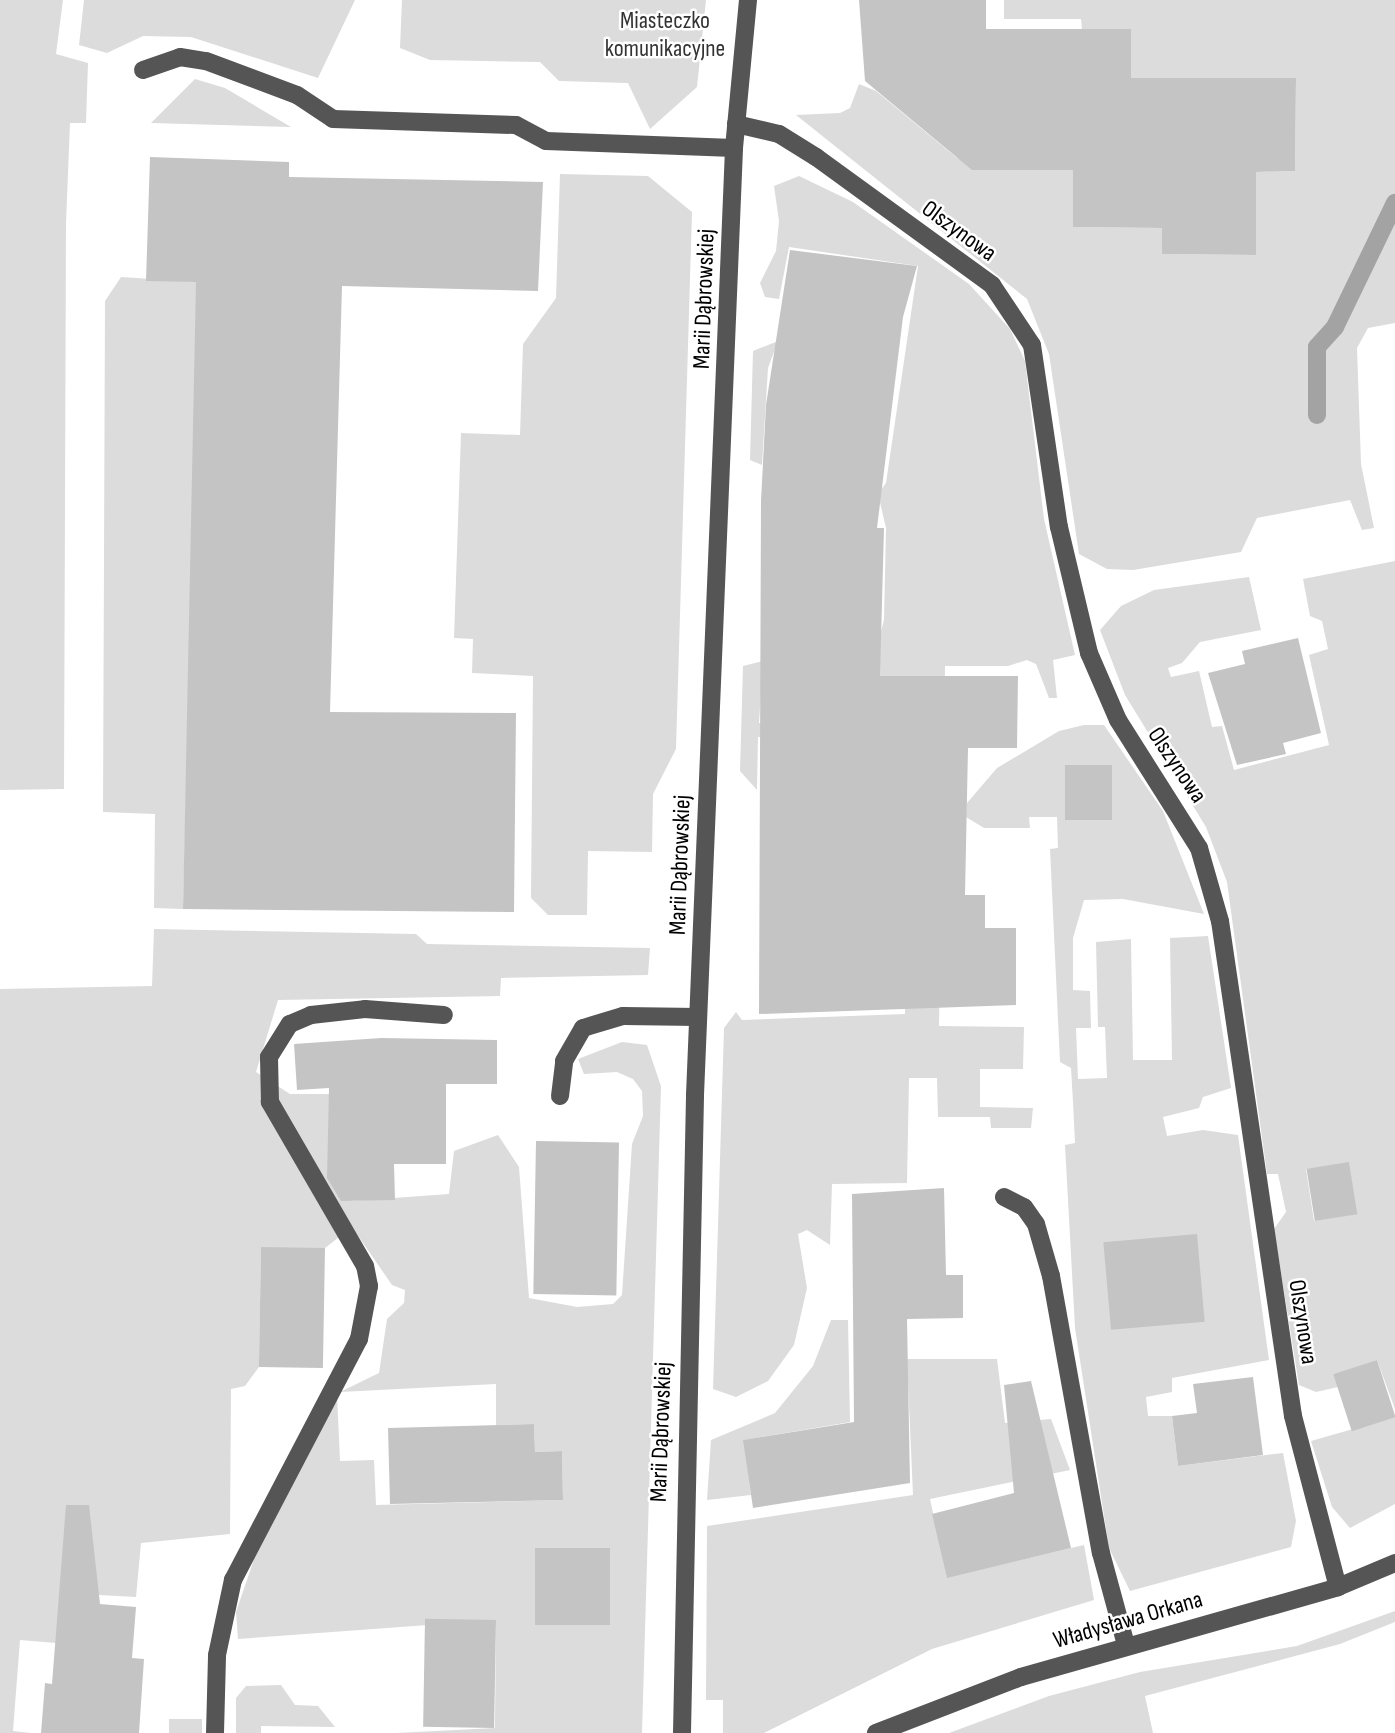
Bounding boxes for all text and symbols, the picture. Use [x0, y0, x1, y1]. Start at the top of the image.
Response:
park label: Miasteczko komunikacyjne [605, 7, 725, 63]
street label: Olszynowa [916, 194, 1002, 268]
street label: Marii Dąbrowskiej [687, 229, 721, 369]
street label: Olszynowa [1141, 722, 1213, 808]
street label: Marii Dąbrowskiej [663, 795, 697, 935]
street label: Olszynowa [1282, 1278, 1324, 1366]
street label: Marii Dąbrowskiej [644, 1362, 678, 1502]
street label: Władysława Orkana [1050, 1585, 1206, 1655]

